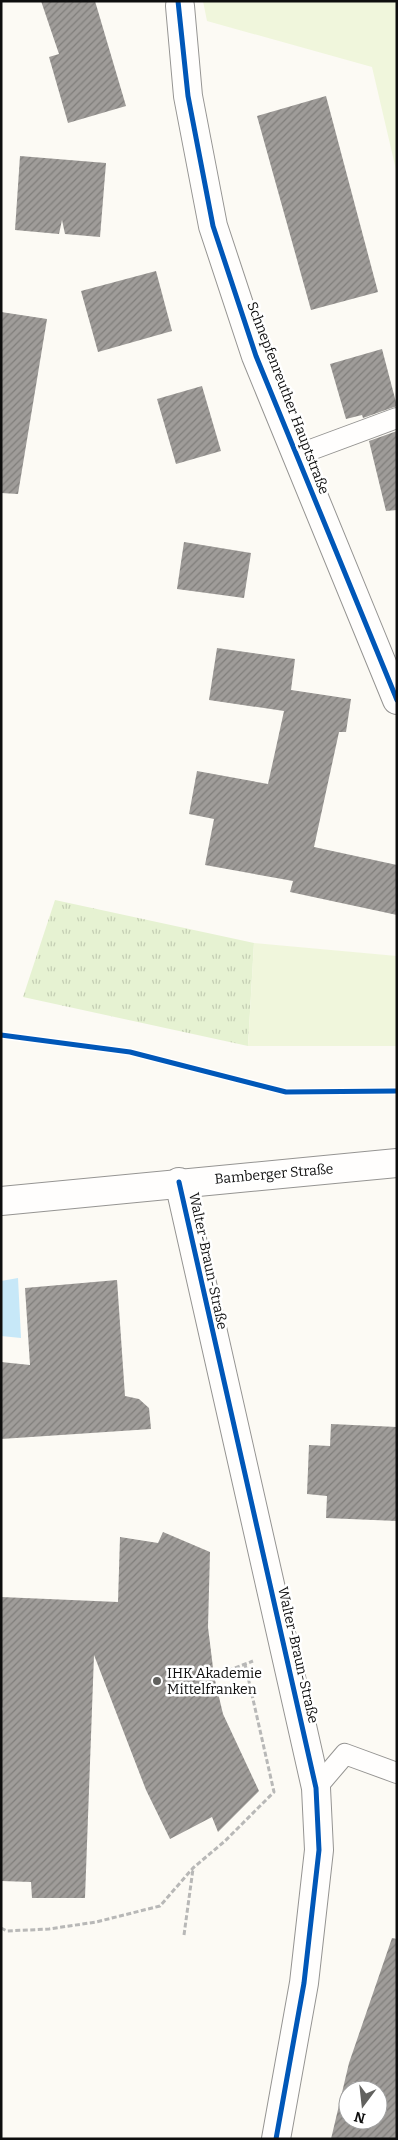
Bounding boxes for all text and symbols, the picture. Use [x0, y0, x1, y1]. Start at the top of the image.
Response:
street label: Schnepfenreuther Hauptstraße [243, 299, 333, 497]
street label: Bamberger Straße [214, 1160, 334, 1188]
street label: Walter-Braun-Straße [185, 1191, 231, 1331]
street label: Walter-Braun-Straße [274, 1585, 322, 1725]
place label: IHK Akademie Mittelfranken [167, 1665, 262, 1698]
marker: IHK Akademie Mittelfranken [151, 1675, 163, 1687]
north arrow [338, 2080, 388, 2130]
text: N [352, 2107, 367, 2127]

